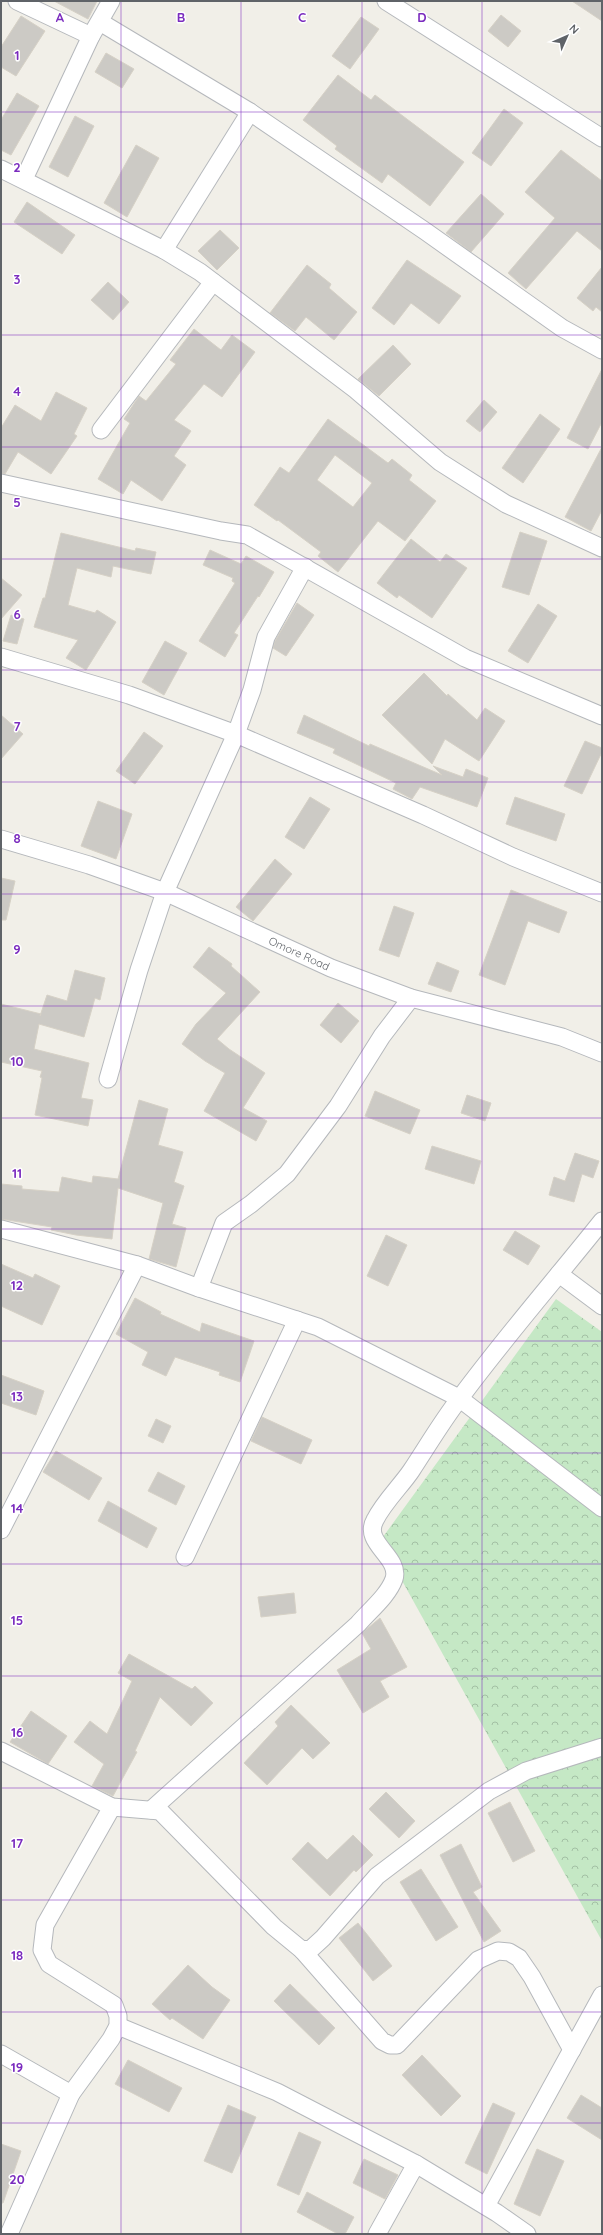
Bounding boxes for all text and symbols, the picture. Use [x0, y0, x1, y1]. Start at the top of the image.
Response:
text: A [56, 9, 65, 25]
text: B [177, 9, 185, 25]
text: C [298, 9, 306, 25]
text: D [417, 9, 427, 25]
north arrow [547, 16, 587, 56]
text: N [566, 21, 582, 37]
text: 1 [14, 47, 20, 63]
text: 2 [13, 159, 21, 175]
text: 3 [14, 271, 21, 287]
text: 4 [13, 383, 21, 399]
text: 5 [13, 494, 21, 510]
text: 6 [13, 606, 21, 622]
text: 7 [13, 718, 21, 734]
text: 8 [13, 830, 21, 846]
street label: Omore Road [266, 933, 332, 973]
text: 9 [13, 941, 21, 957]
text: 10 [10, 1053, 24, 1069]
text: 11 [12, 1165, 22, 1181]
text: 12 [11, 1277, 23, 1293]
text: 13 [11, 1388, 23, 1404]
text: 14 [11, 1500, 24, 1516]
text: 15 [11, 1612, 23, 1628]
text: 16 [11, 1724, 23, 1740]
text: 17 [11, 1835, 23, 1851]
text: 18 [11, 1947, 23, 1963]
text: 19 [11, 2059, 23, 2075]
text: 20 [9, 2171, 25, 2187]

